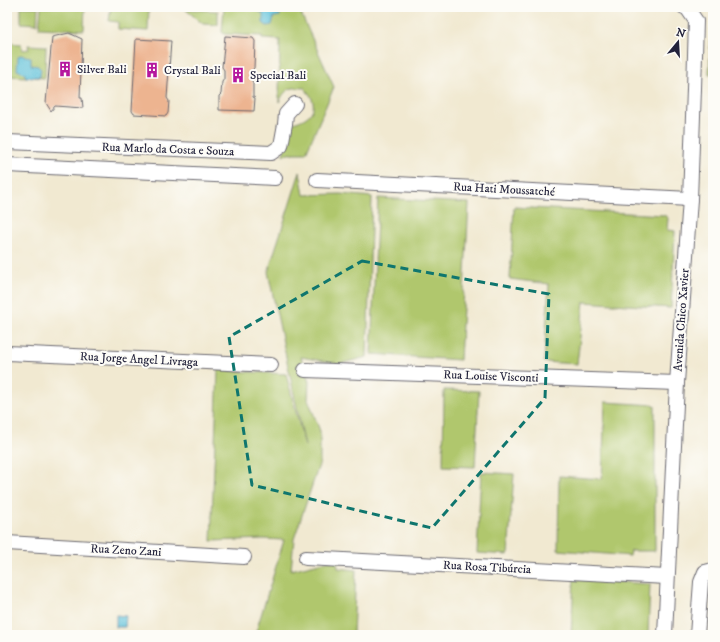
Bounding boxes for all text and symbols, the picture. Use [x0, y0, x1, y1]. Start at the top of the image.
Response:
north arrow [658, 22, 698, 62]
text: N [674, 25, 687, 41]
building icon: Silver Bali [56, 60, 74, 78]
building icon: Crystal Bali [143, 61, 161, 79]
place label: Silver Bali [77, 62, 127, 77]
place label: Crystal Bali [164, 63, 221, 78]
building icon: Special Bali [229, 66, 247, 84]
place label: Special Bali [250, 68, 306, 83]
street label: Rua Marlo da Costa e Souza [101, 140, 235, 159]
street label: Rua Hati Moussatché [453, 179, 555, 200]
street label: Avenida Chico Xavier [670, 268, 693, 372]
street label: Rua Jorge Angel Livraga [80, 349, 199, 370]
street label: Rua Louise Visconti [443, 367, 539, 386]
street label: Rua Zeno Zani [90, 541, 162, 560]
street label: Rua Rosa Tibúrcia [443, 558, 532, 577]

